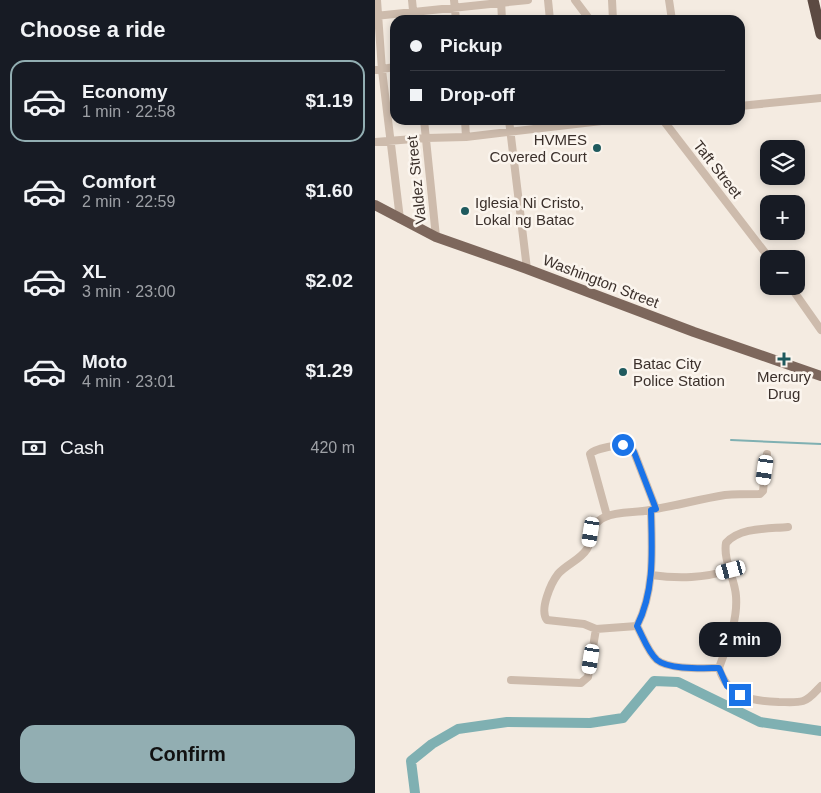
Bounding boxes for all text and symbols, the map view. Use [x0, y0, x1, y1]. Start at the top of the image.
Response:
text: Choose a ride [20, 17, 165, 42]
text: Pickup [440, 35, 502, 56]
icon: car [22, 79, 67, 124]
text: Economy [82, 81, 168, 102]
text: Drop-off [440, 84, 515, 105]
text: $1.19 [305, 90, 353, 111]
text: 1 min · 22:58 [82, 103, 175, 120]
place label: HVMES Covered Court [489, 131, 588, 165]
street label: Valdez Street [403, 134, 429, 225]
street label: Taft Street [690, 137, 746, 202]
map controls [760, 140, 805, 295]
button: layers [760, 140, 805, 185]
marker: HVMES Covered Court [591, 142, 603, 154]
icon: car [22, 169, 67, 214]
text: Comfort [82, 171, 156, 192]
text: $1.60 [305, 180, 353, 201]
text: 2 min · 22:59 [82, 193, 175, 210]
place label: Iglesia Ni Cristo, Lokal ng Batac [475, 194, 584, 228]
button: + [760, 195, 805, 240]
marker: Iglesia Ni Cristo, Lokal ng Batac [459, 205, 471, 217]
button: − [760, 250, 805, 295]
street label: Washington Street [541, 251, 662, 311]
icon: car [22, 259, 67, 304]
text: XL [82, 261, 106, 282]
text: $2.02 [305, 270, 353, 291]
text: 3 min · 23:00 [82, 283, 175, 300]
icon: car [22, 349, 67, 394]
text: Moto [82, 351, 127, 372]
marker: Mercury Drug [778, 353, 790, 365]
place label: Batac City Police Station [633, 355, 725, 389]
text: $1.29 [305, 360, 353, 381]
marker: Batac City Police Station [617, 366, 629, 378]
place label: Mercury Drug [757, 368, 812, 402]
text: 4 min · 23:01 [82, 373, 175, 390]
icon: cash [20, 434, 48, 462]
route start [612, 434, 634, 456]
text: Cash [60, 437, 104, 458]
text: 420 m [311, 439, 355, 456]
car [755, 454, 774, 486]
car [581, 516, 600, 548]
car [714, 559, 747, 581]
callout: 2 min [699, 622, 781, 658]
text: 2 min [719, 631, 761, 648]
car [581, 643, 600, 675]
route end [729, 684, 751, 706]
button: Confirm [20, 725, 355, 783]

